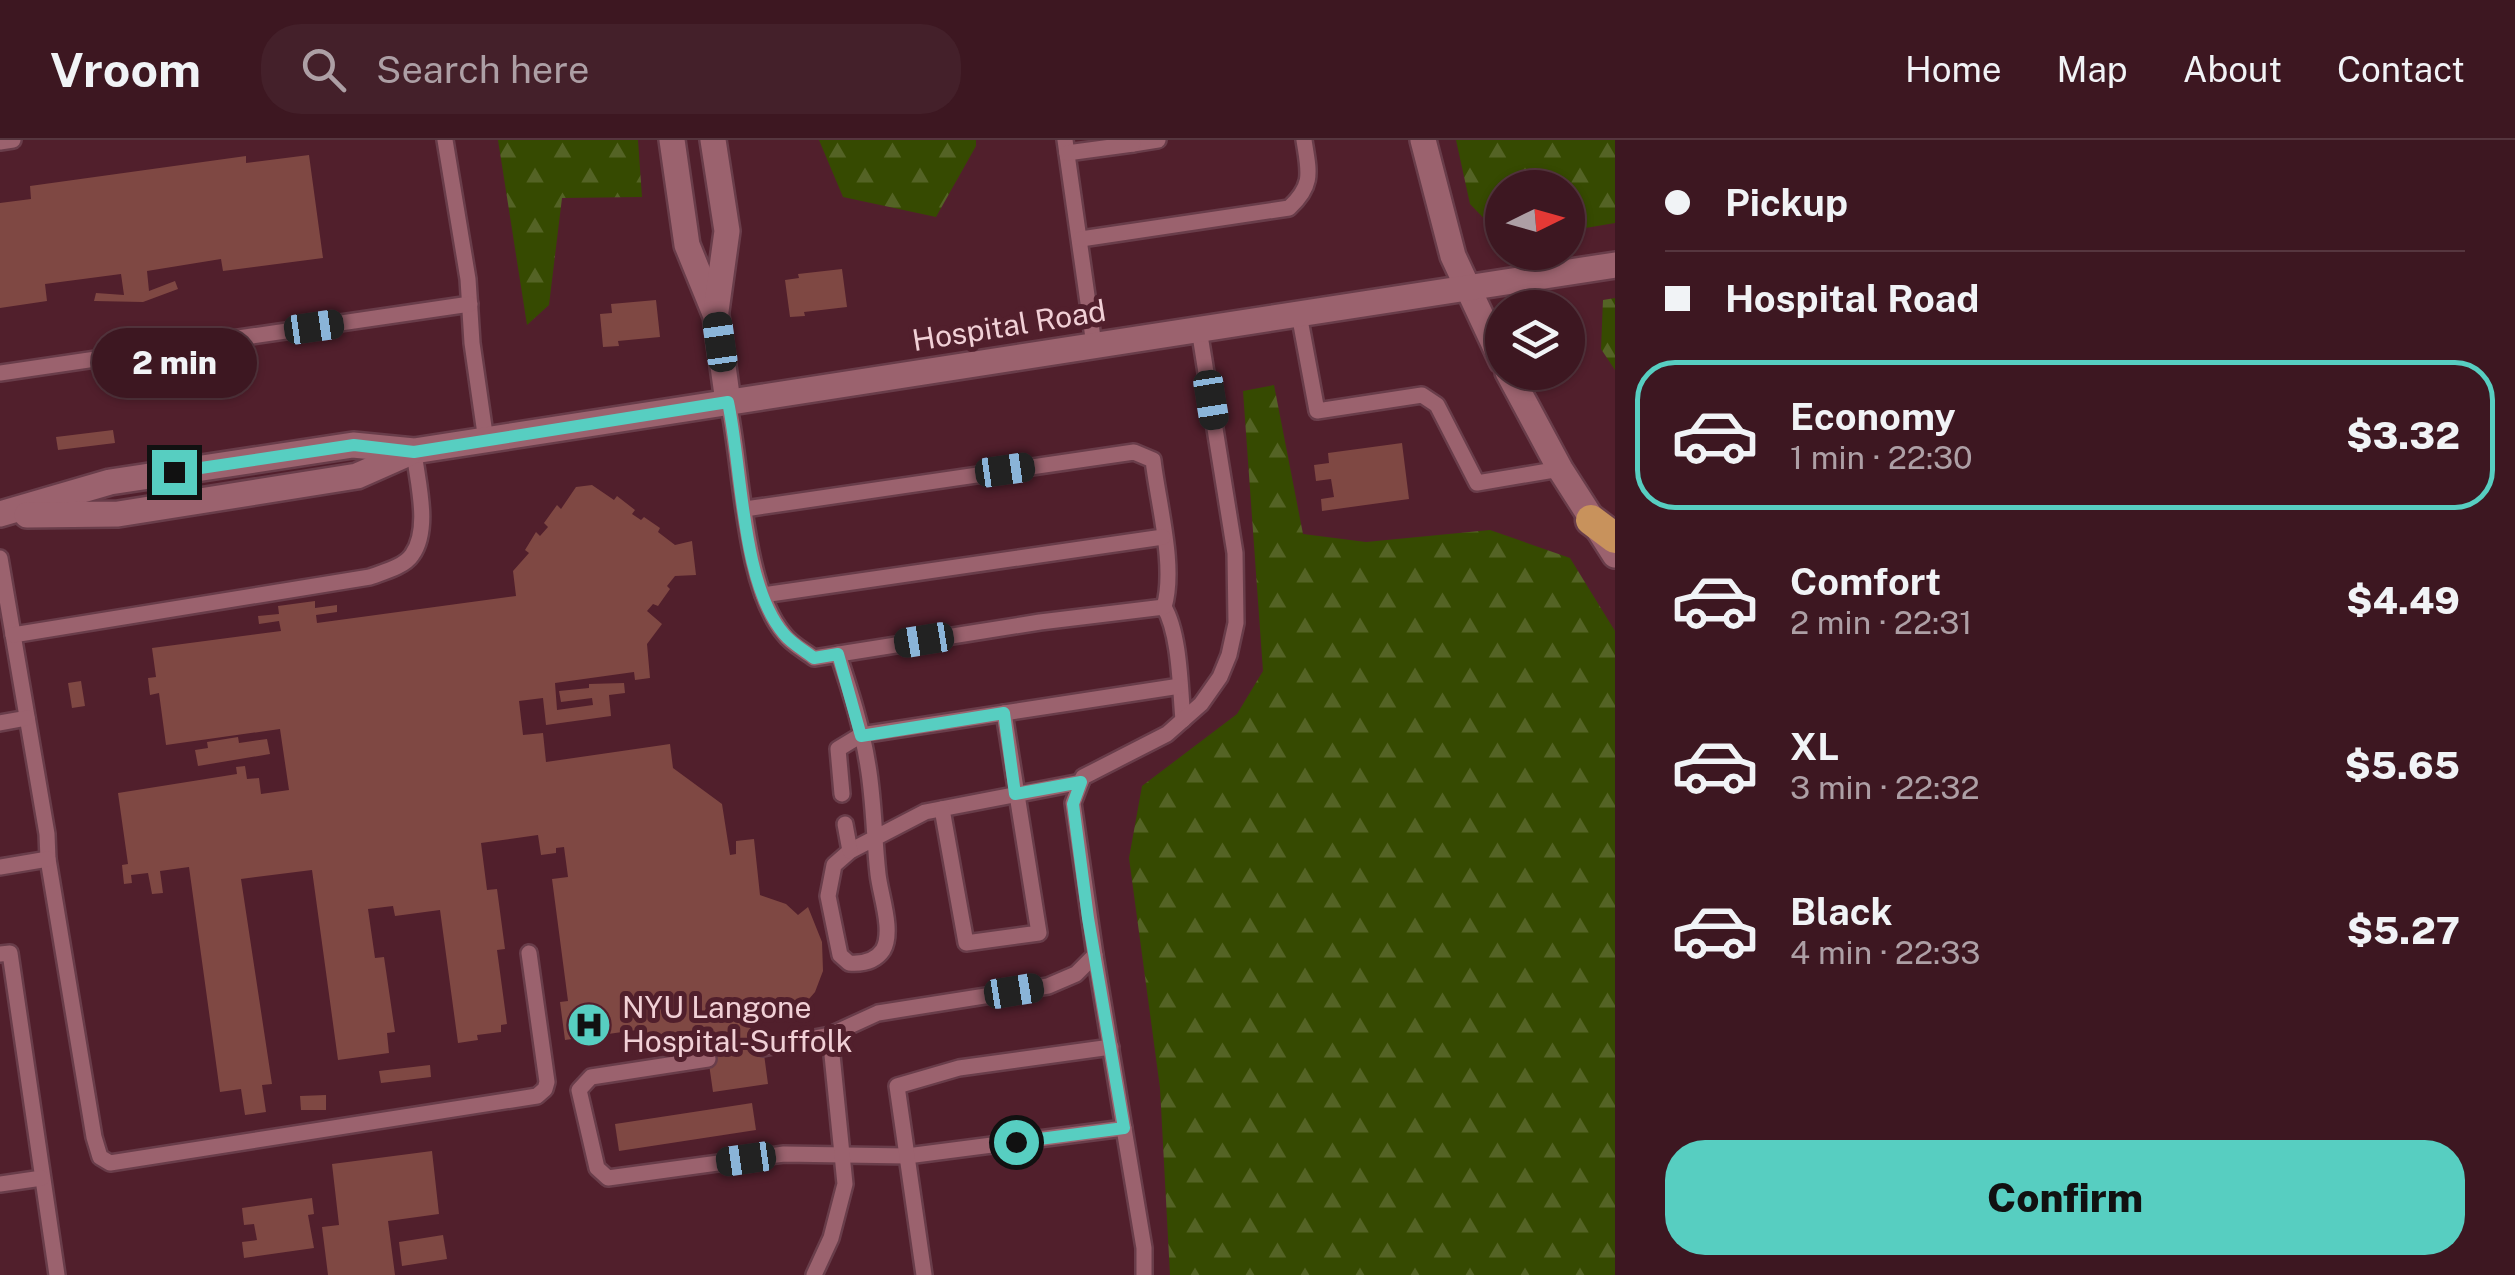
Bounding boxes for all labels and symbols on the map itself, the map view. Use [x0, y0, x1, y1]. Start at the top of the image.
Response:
north arrow [1485, 170, 1585, 270]
street label: Hospital Road [909, 292, 1108, 358]
car [282, 308, 346, 346]
car [701, 310, 739, 374]
callout: 2 min [91, 327, 256, 397]
car [1191, 368, 1231, 432]
route end [152, 450, 197, 495]
car [973, 451, 1037, 489]
car [892, 620, 956, 660]
car [982, 971, 1046, 1011]
place label: NYU Langone Hospital-Suffolk [622, 989, 853, 1059]
hospital icon: NYU Langone Hospital-Suffolk [566, 1002, 612, 1048]
route start [994, 1120, 1039, 1165]
car [714, 1140, 778, 1178]

